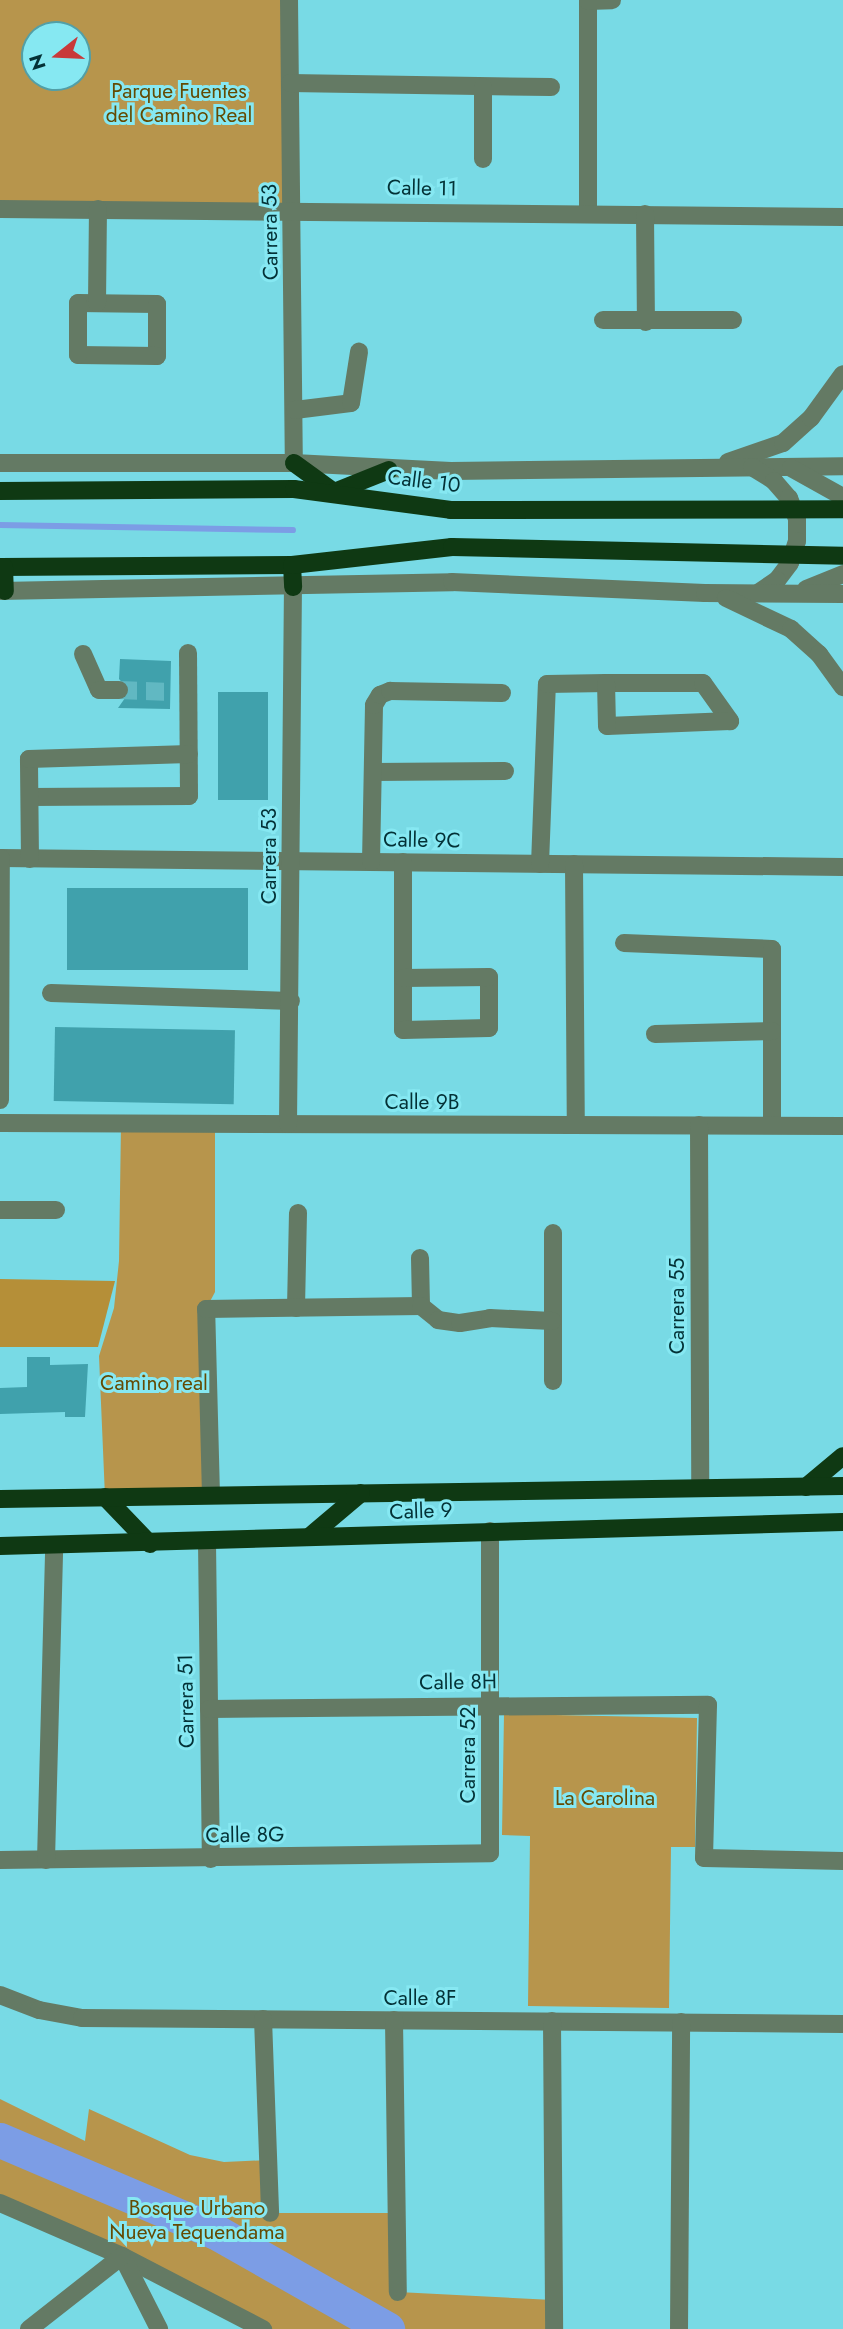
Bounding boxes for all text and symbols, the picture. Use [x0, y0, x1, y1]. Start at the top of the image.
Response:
north arrow [21, 21, 91, 91]
text: N [22, 51, 53, 73]
park label: Parque Fuentes del Camino Real [106, 78, 252, 128]
street label: Calle 11 [387, 175, 457, 201]
street label: Carrera 53 [257, 184, 283, 280]
street label: Calle 10 [386, 464, 462, 498]
street label: Carrera 53 [256, 808, 282, 904]
street label: Calle 9C [383, 827, 461, 853]
street label: Calle 9B [384, 1089, 460, 1115]
street label: Carrera 55 [664, 1258, 690, 1354]
park label: Camino real [100, 1370, 208, 1396]
street label: Calle 9 [389, 1497, 453, 1525]
street label: Carrera 51 [173, 1654, 199, 1748]
street label: Calle 8H [419, 1669, 497, 1695]
street label: Carrera 52 [455, 1707, 481, 1803]
park label: La Carolina [555, 1785, 655, 1811]
street label: Calle 8G [205, 1822, 285, 1848]
street label: Calle 8F [383, 1985, 457, 2011]
park label: Bosque Urbano Nueva Tequendama [109, 2195, 285, 2245]

